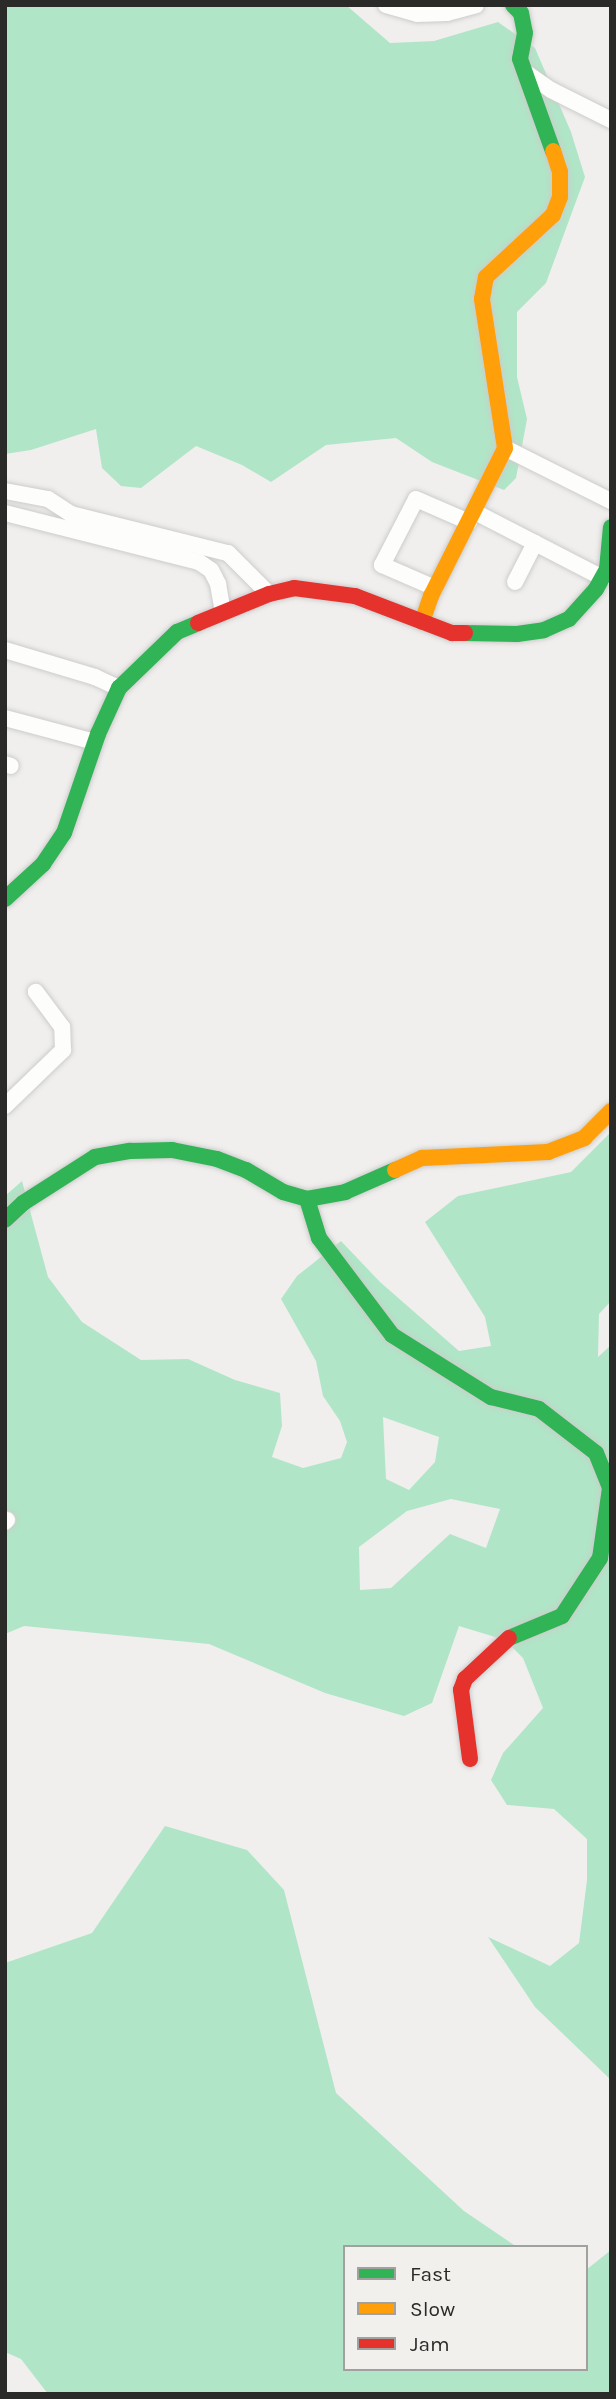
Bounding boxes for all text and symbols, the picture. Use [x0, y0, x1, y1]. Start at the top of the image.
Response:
legend [343, 2245, 588, 2371]
text: Fast [410, 2262, 451, 2286]
text: Slow [410, 2297, 455, 2321]
text: Jam [410, 2332, 450, 2356]

